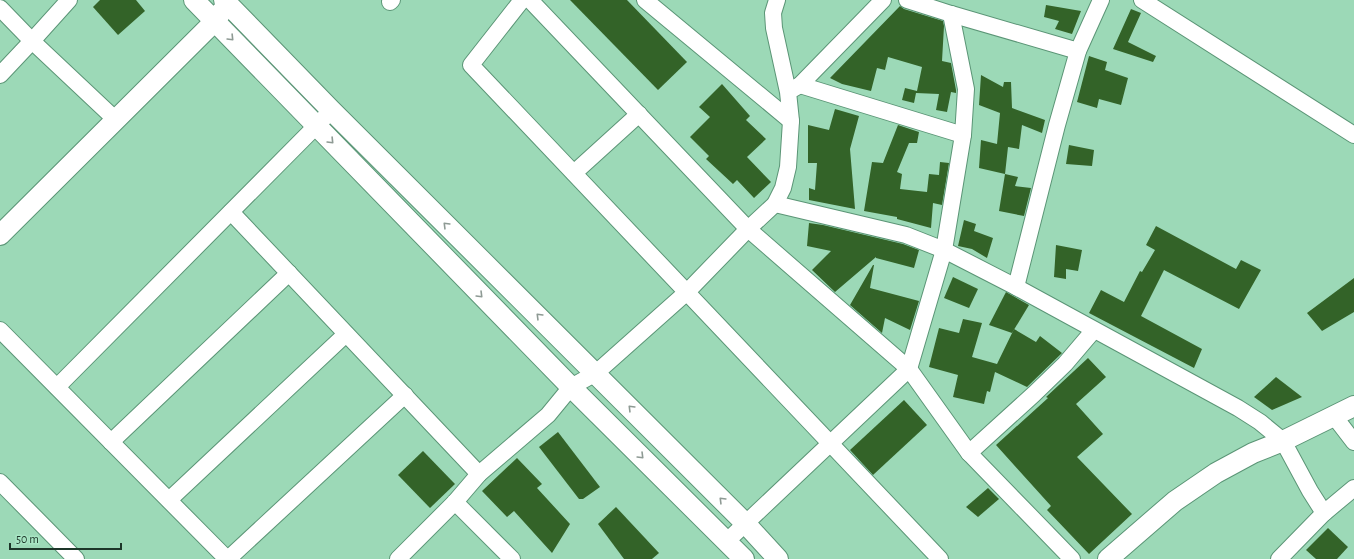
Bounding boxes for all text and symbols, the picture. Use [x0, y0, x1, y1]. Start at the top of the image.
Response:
one-way arrow [226, 33, 234, 41]
one-way arrow [327, 136, 334, 144]
one-way arrow [444, 222, 451, 230]
one-way arrow [475, 290, 483, 298]
one-way arrow [536, 314, 544, 321]
one-way arrow [628, 405, 635, 413]
one-way arrow [636, 451, 644, 459]
one-way arrow [719, 497, 727, 505]
scale bar [10, 525, 121, 551]
text: 50 m [16, 533, 39, 545]

